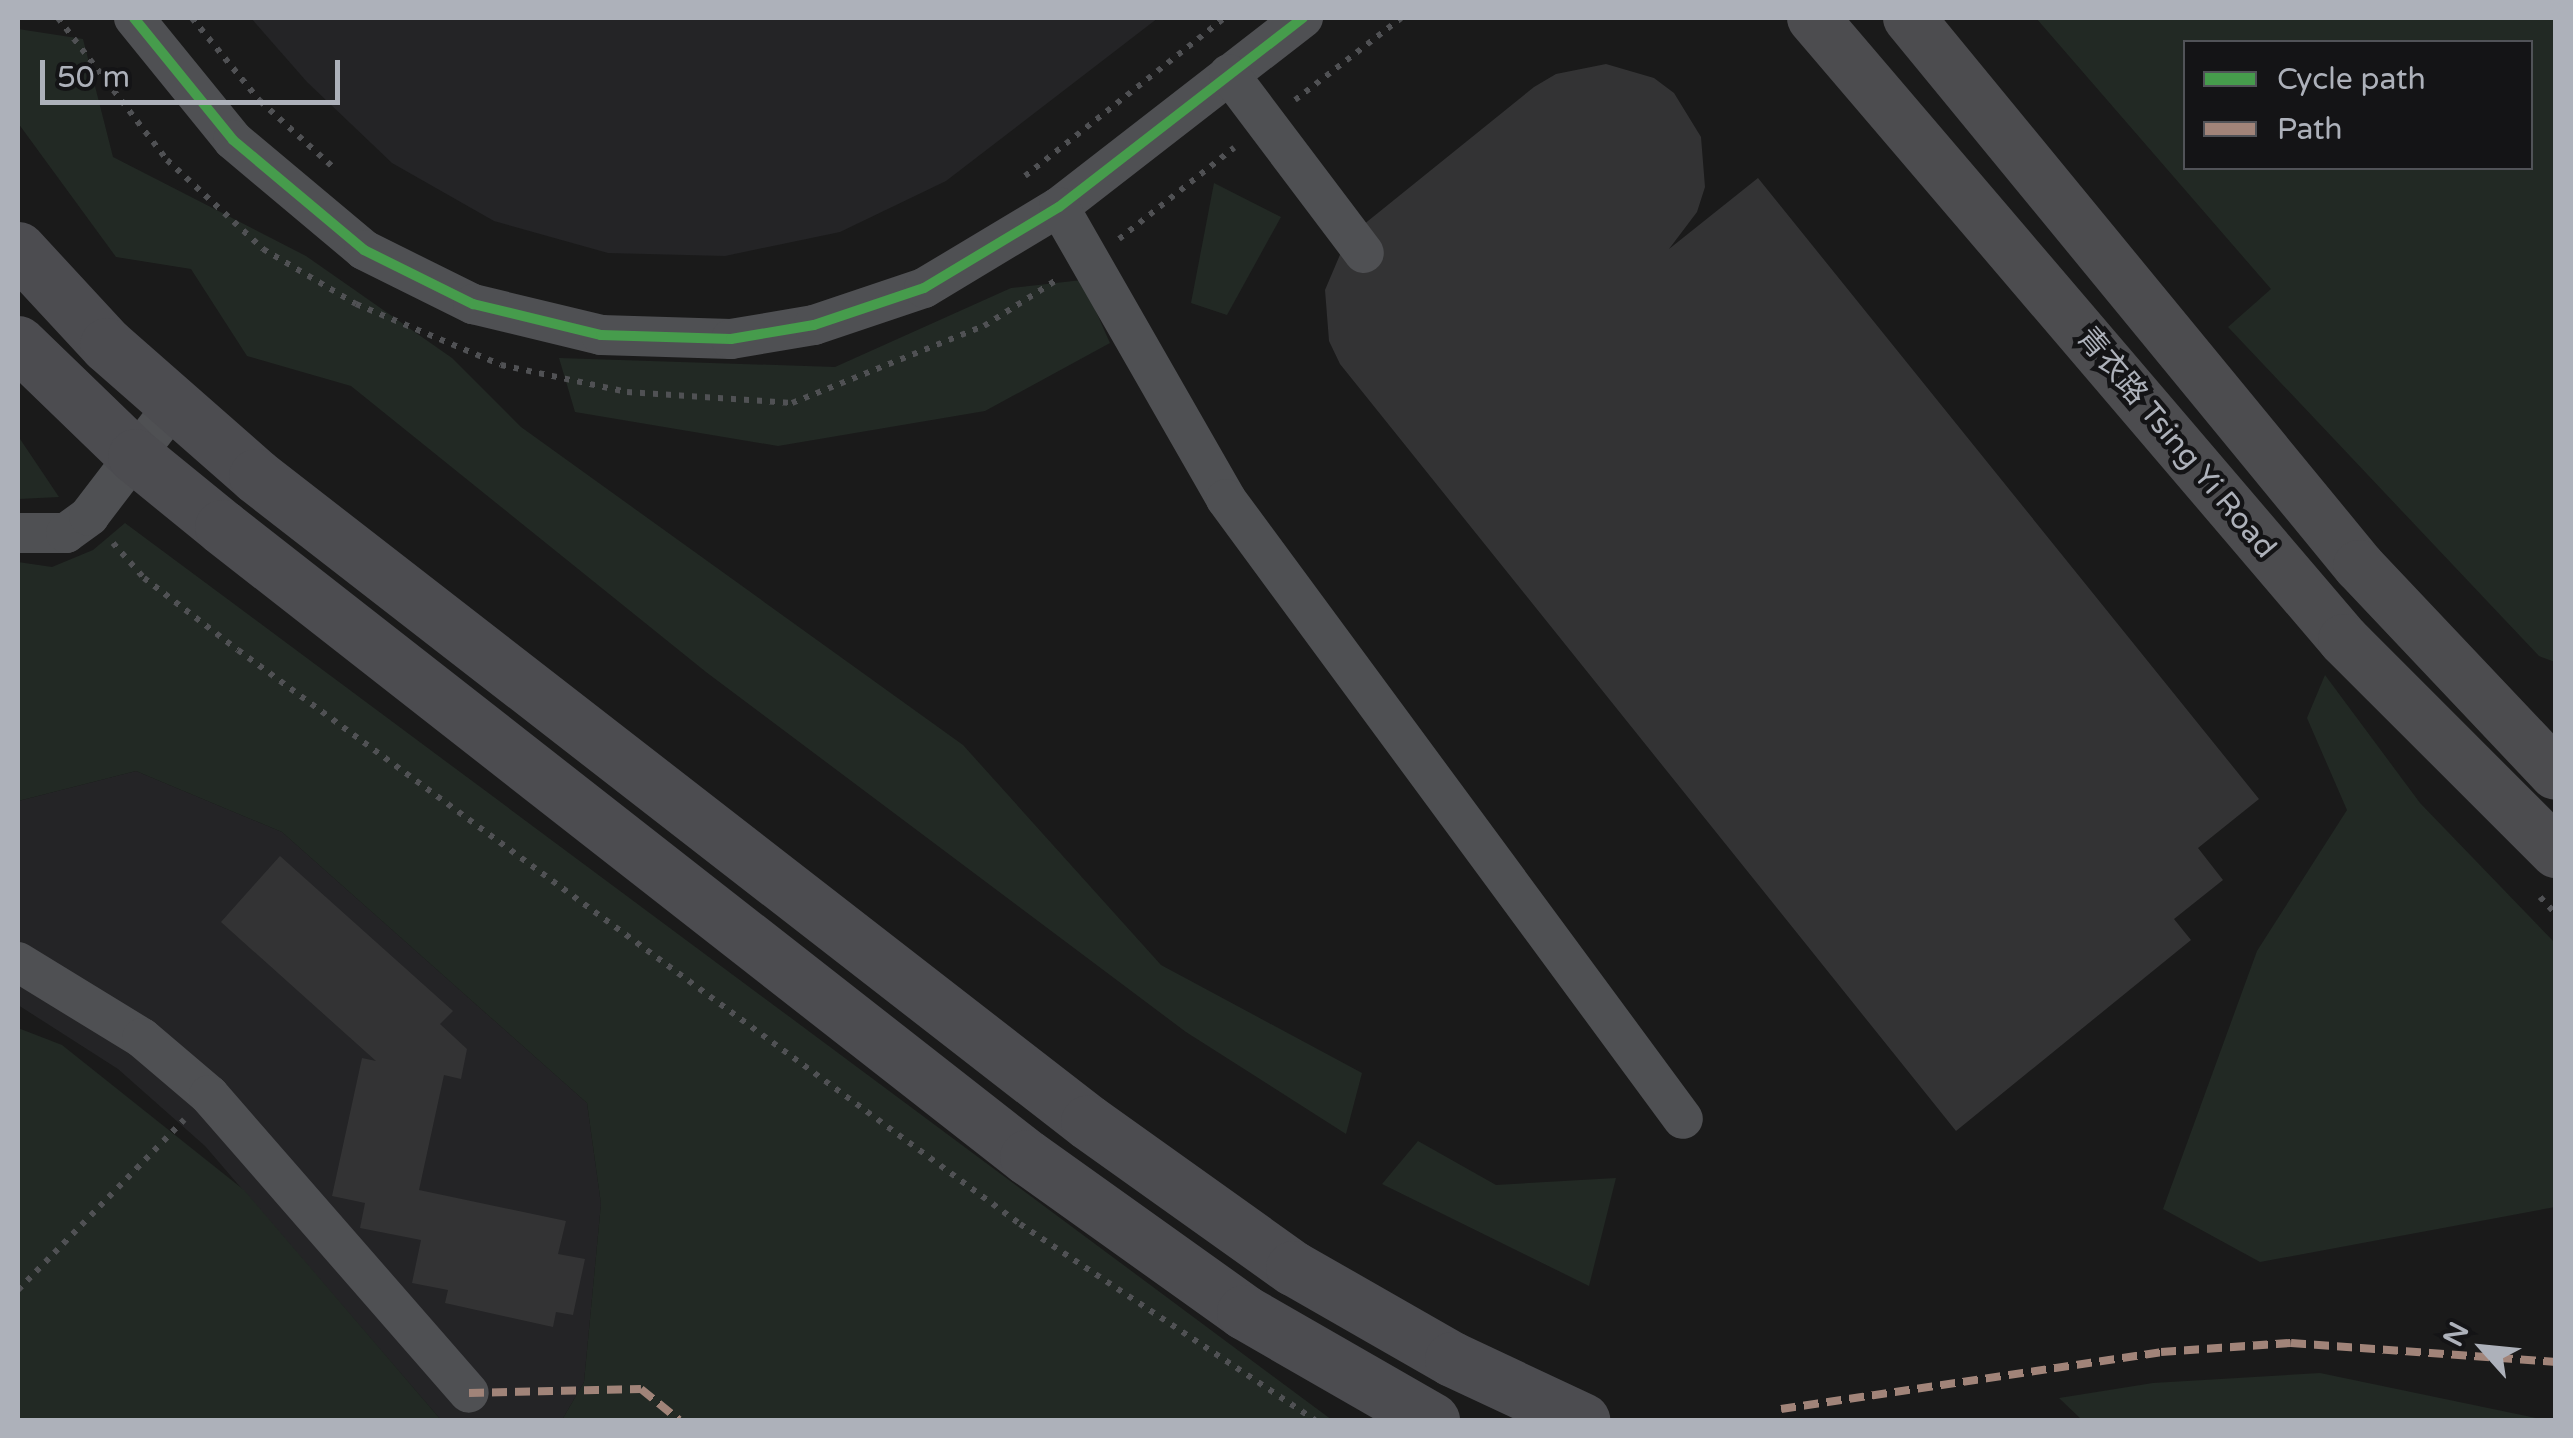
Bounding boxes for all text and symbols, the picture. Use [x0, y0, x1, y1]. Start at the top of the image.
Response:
scale bar [45, 40, 345, 102]
legend [2183, 40, 2533, 170]
text: 50 m [57, 59, 130, 96]
text: Cycle path [2277, 61, 2426, 98]
text: Path [2277, 111, 2343, 148]
street label: 青衣路 Tsing Yi Road [2069, 320, 2283, 566]
north arrow [2433, 1298, 2533, 1398]
text: N [2436, 1317, 2477, 1352]

